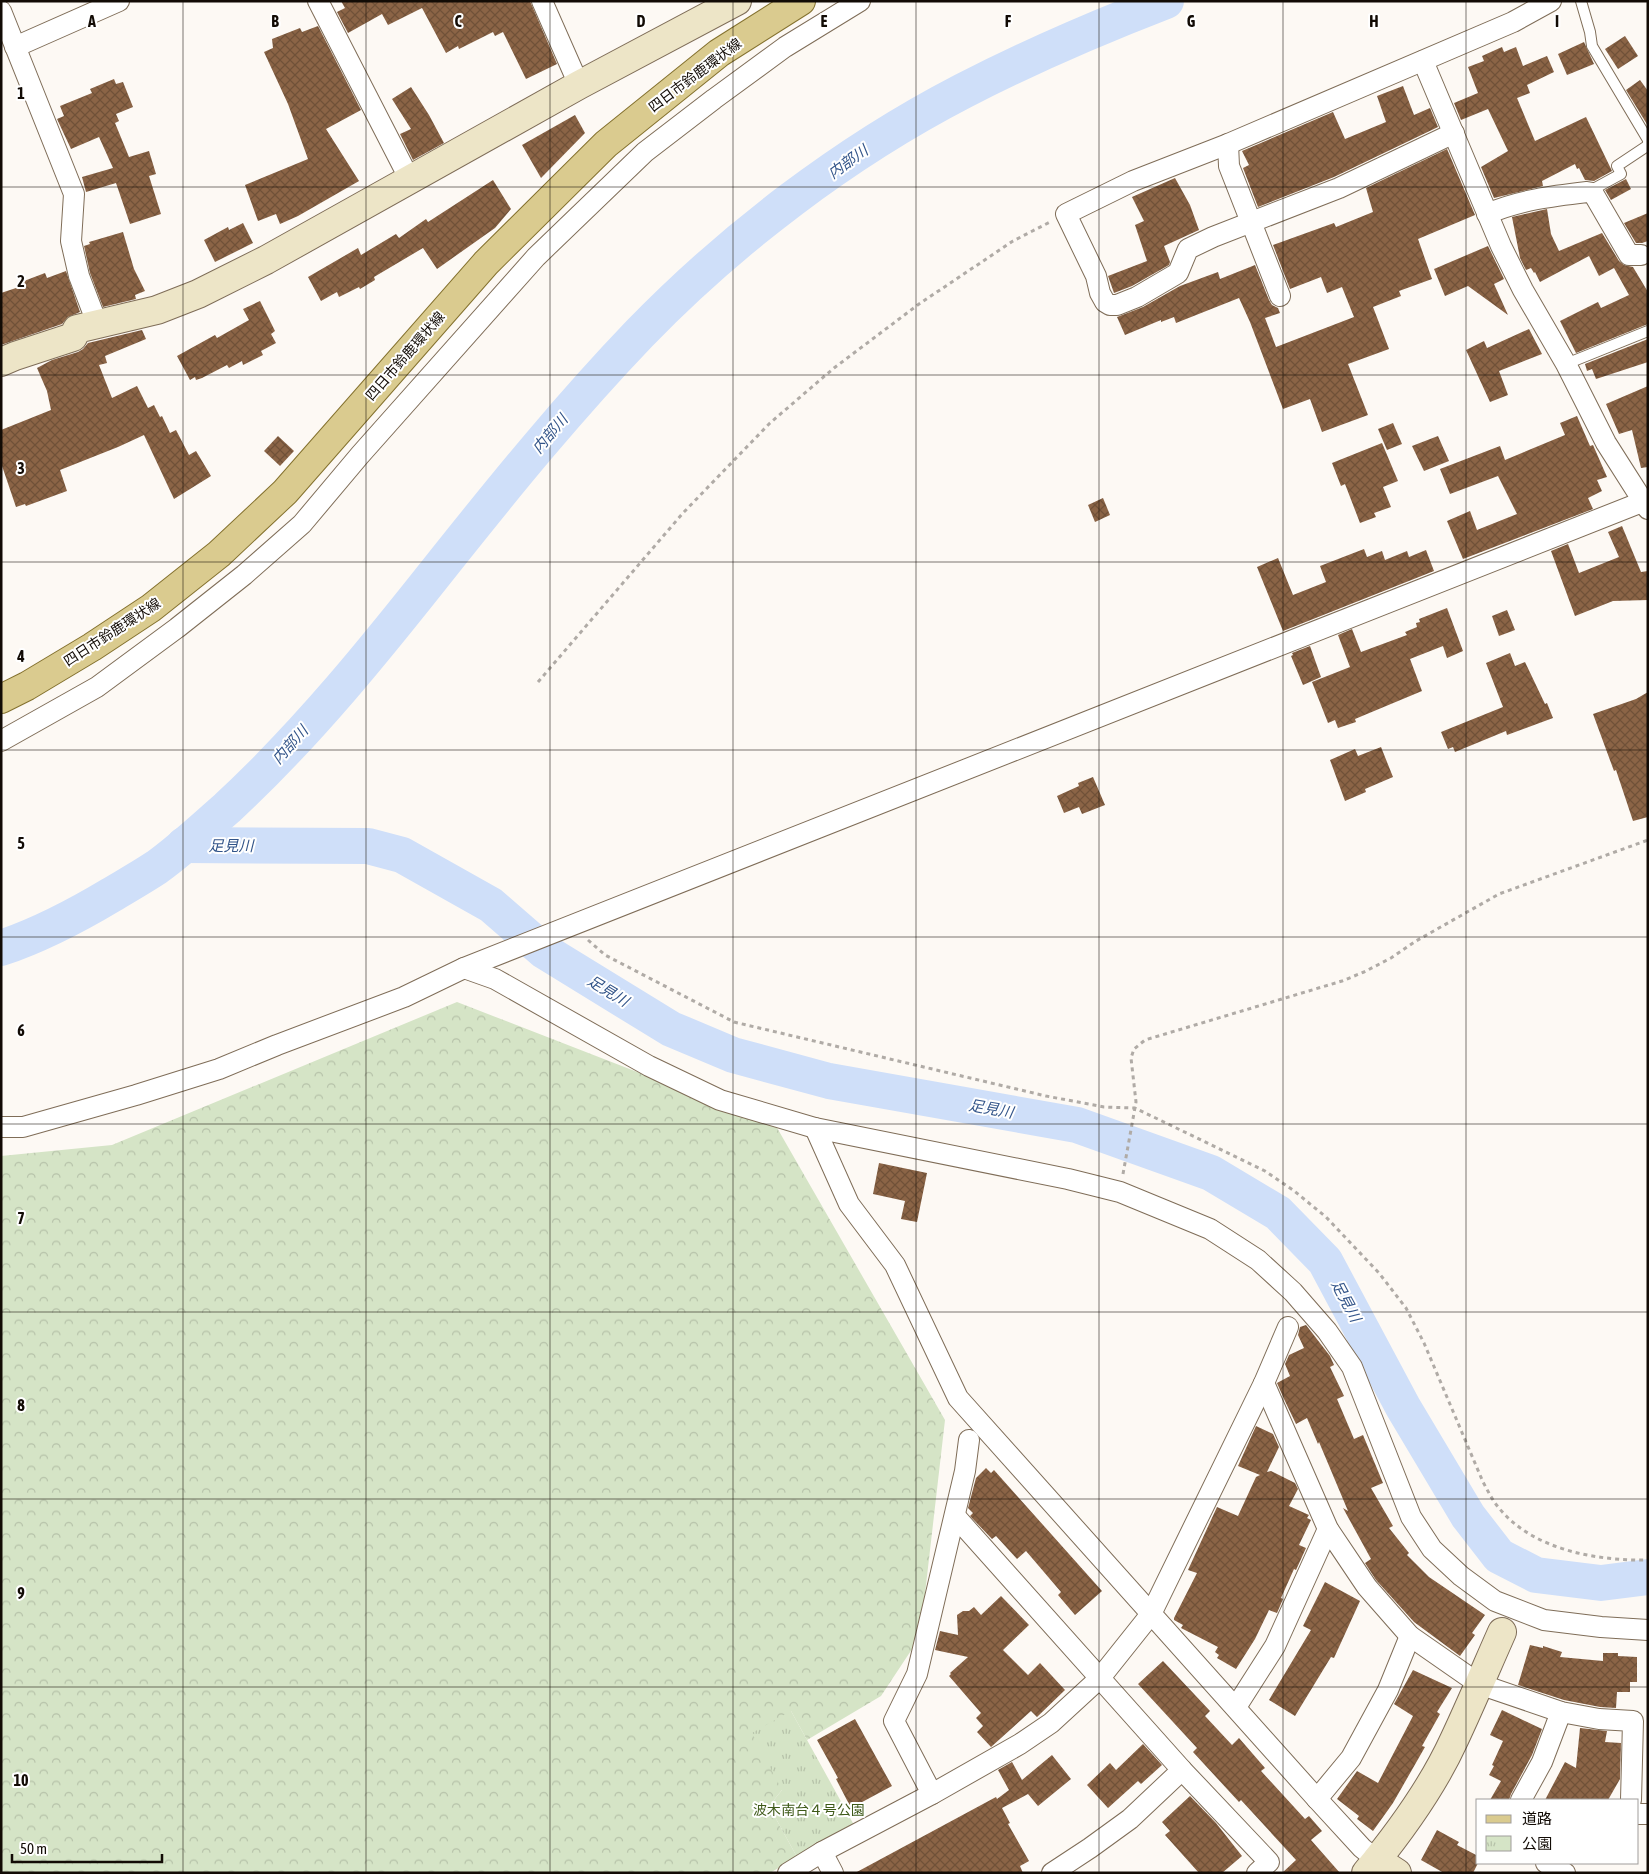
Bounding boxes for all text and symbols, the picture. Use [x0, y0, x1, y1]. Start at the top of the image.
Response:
text: A [87, 12, 96, 30]
text: B [271, 12, 279, 30]
text: C [454, 12, 462, 30]
text: D [637, 12, 646, 30]
text: E [821, 12, 828, 30]
text: F [1005, 12, 1012, 30]
text: G [1187, 12, 1196, 30]
text: H [1369, 12, 1379, 30]
text: I [1555, 12, 1559, 30]
street label: 四日市鈴鹿環状線 [645, 35, 745, 115]
text: 1 [17, 84, 25, 102]
water label: 内部川 [825, 140, 873, 182]
text: 2 [17, 272, 25, 290]
street label: 四日市鈴鹿環状線 [362, 308, 448, 404]
water label: 内部川 [529, 409, 572, 456]
text: 3 [17, 459, 25, 477]
street label: 四日市鈴鹿環状線 [61, 595, 163, 669]
text: 4 [16, 647, 25, 665]
water label: 内部川 [268, 721, 312, 767]
text: 5 [17, 834, 25, 852]
water label: 足見川 [208, 837, 255, 854]
water label: 足見川 [585, 972, 634, 1010]
text: 6 [17, 1021, 25, 1039]
water label: 足見川 [967, 1096, 1017, 1121]
text: 7 [17, 1209, 25, 1227]
water label: 足見川 [1328, 1277, 1365, 1326]
text: 8 [17, 1396, 25, 1414]
text: 9 [17, 1584, 25, 1602]
text: 10 [13, 1771, 29, 1789]
legend [1476, 1799, 1639, 1864]
park label: 波木南台４号公園 [753, 1802, 865, 1818]
text: 道路 [1522, 1810, 1552, 1827]
scale bar [12, 1832, 162, 1864]
text: 公園 [1522, 1835, 1552, 1852]
text: 50 m [20, 1840, 47, 1857]

